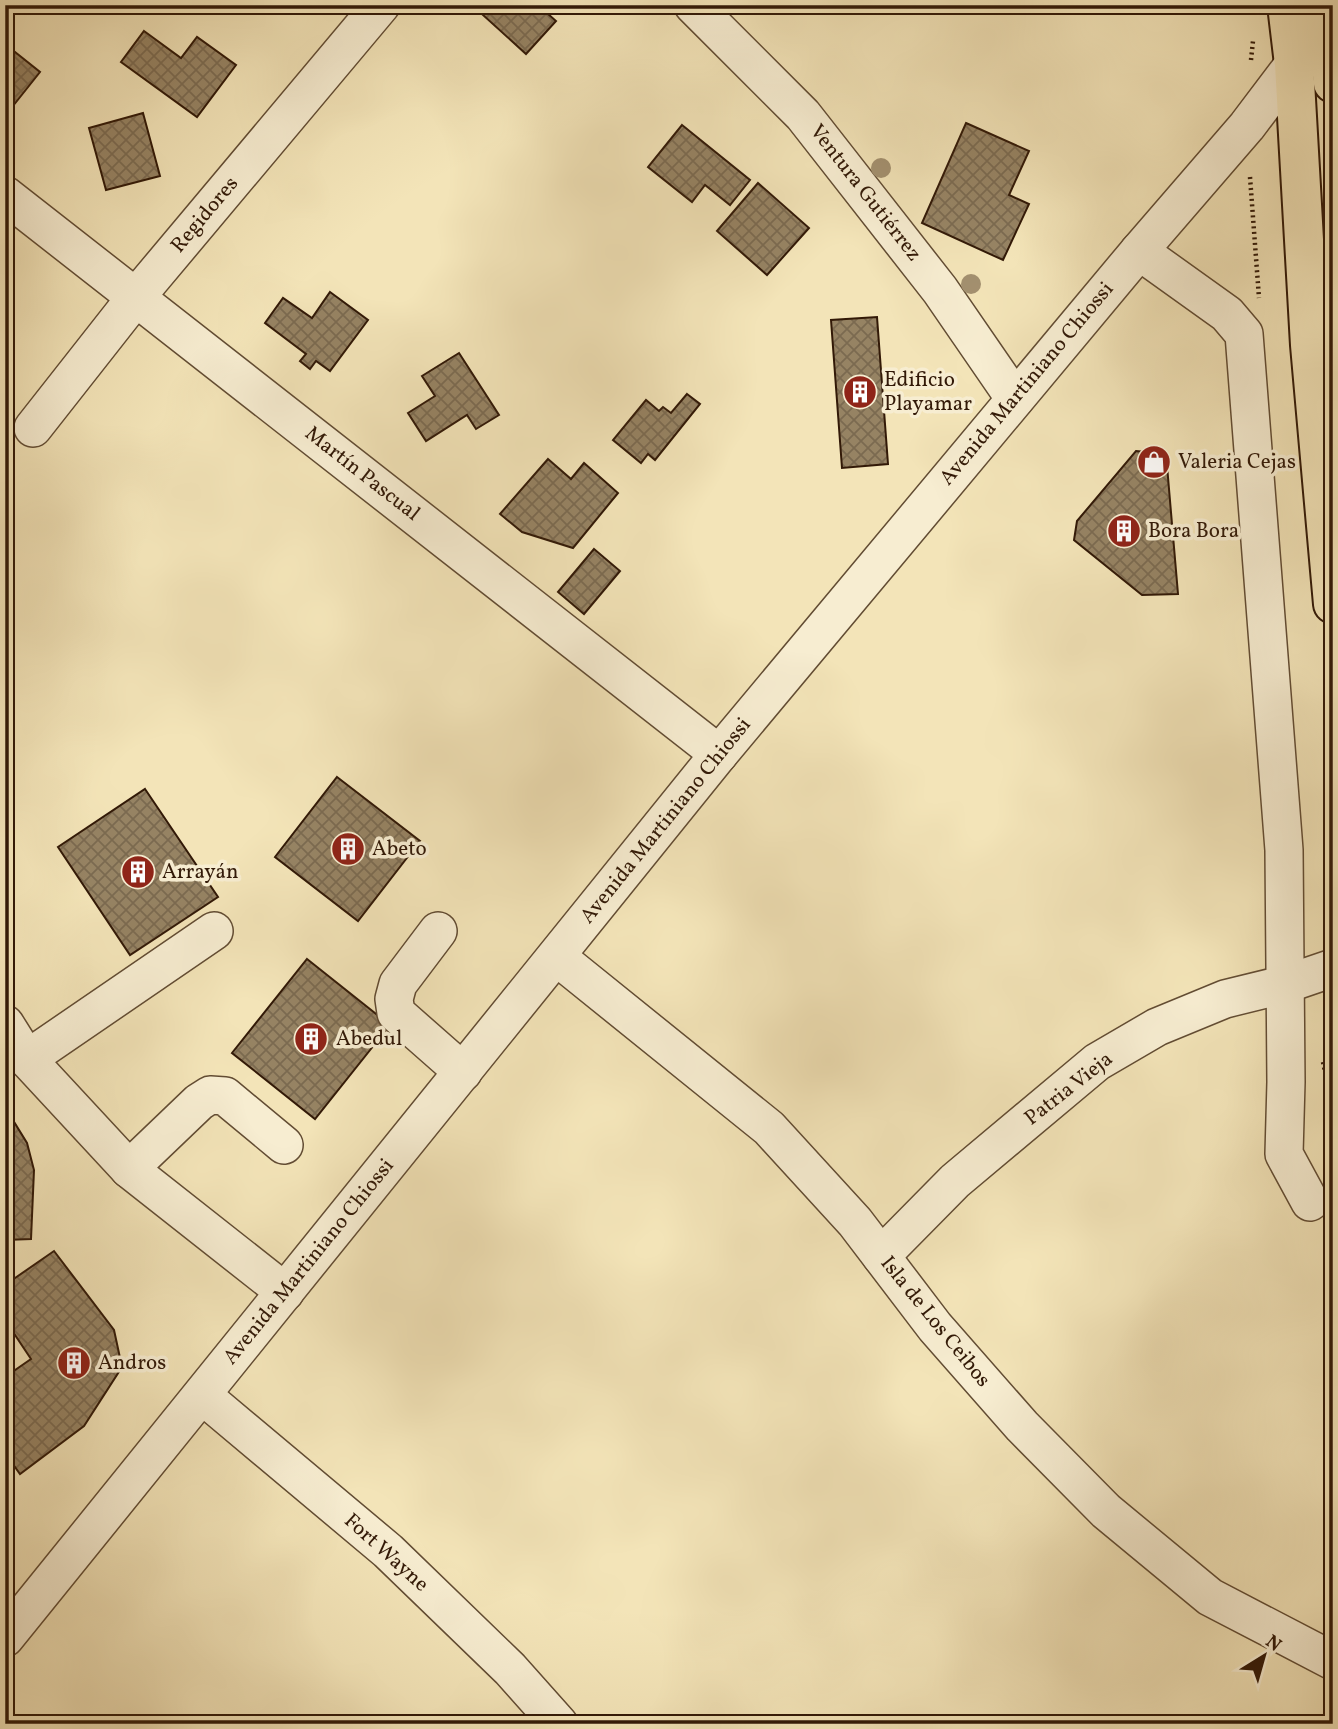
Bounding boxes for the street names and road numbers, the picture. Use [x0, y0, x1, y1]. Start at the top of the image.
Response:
street label: Ventura Gutiérrez [802, 118, 928, 268]
street label: Regidores [164, 171, 246, 259]
street label: Avenida Martiniano Chiossi [933, 276, 1121, 492]
street label: Martín Pascual [298, 420, 426, 528]
street label: Avenida Martiniano Chiossi [574, 712, 758, 930]
street label: Patria Vieja [1019, 1045, 1119, 1133]
street label: Avenida Martiniano Chiossi [217, 1153, 401, 1371]
street label: Isla de Los Ceibos [873, 1250, 997, 1394]
street label: Fort Wayne [337, 1507, 435, 1599]

